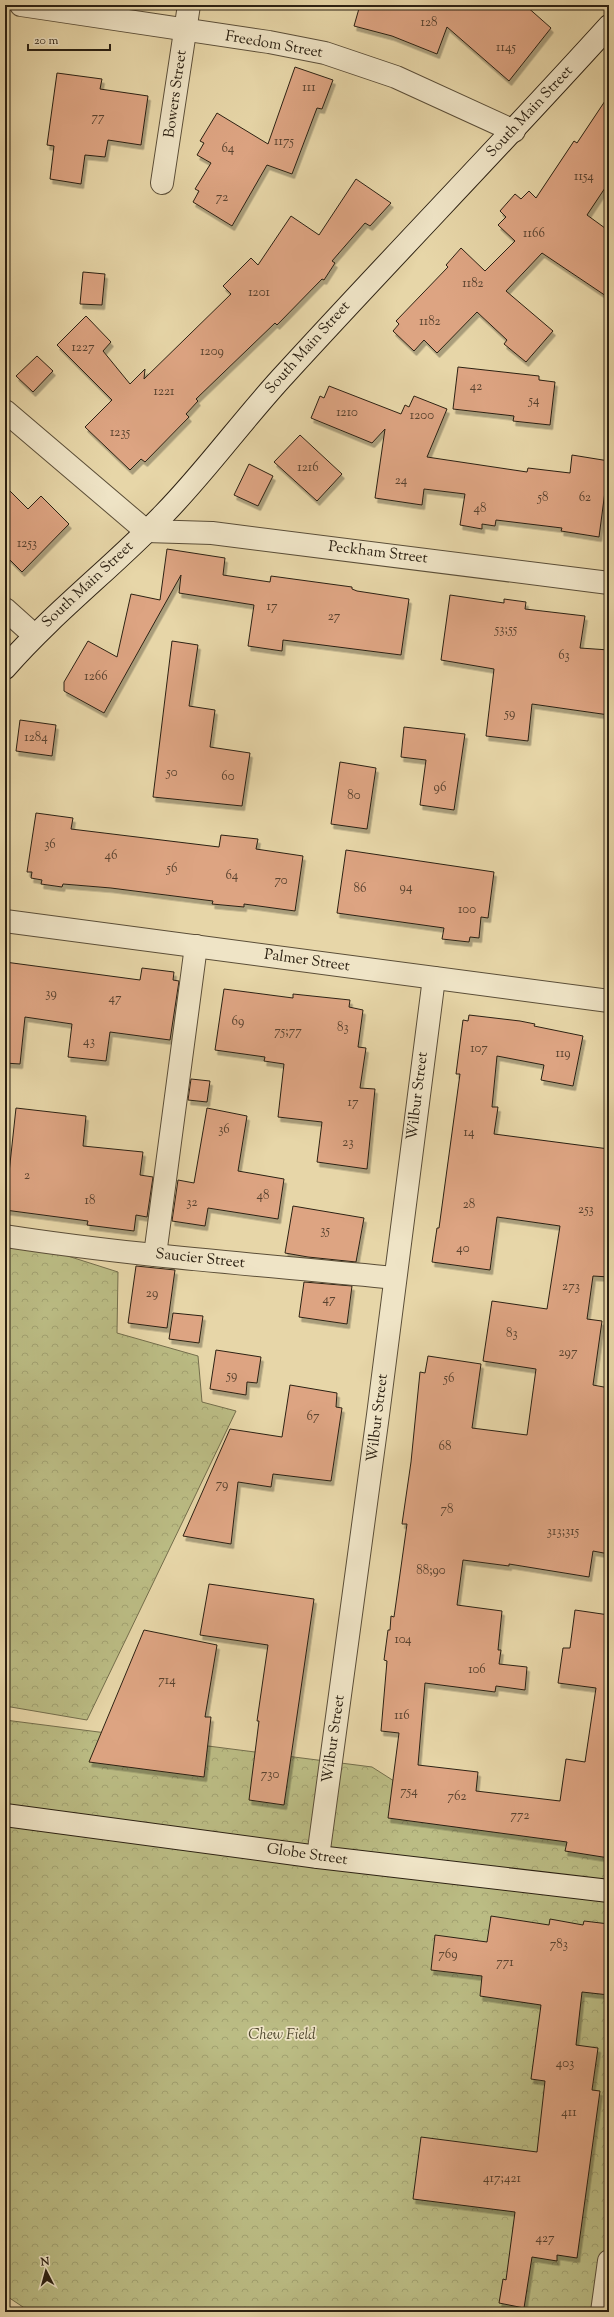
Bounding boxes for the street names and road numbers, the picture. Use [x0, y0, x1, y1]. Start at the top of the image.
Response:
street label: Freedom Street [224, 26, 324, 64]
street label: Bowers Street [159, 49, 193, 139]
street label: South Main Street [482, 61, 578, 163]
street label: South Main Street [260, 297, 356, 399]
street label: South Main Street [37, 537, 139, 633]
street label: Peckham Street [327, 537, 429, 569]
street label: Palmer Street [263, 945, 351, 977]
street label: Wilbur Street [402, 1051, 434, 1141]
street label: Saucier Street [154, 1244, 246, 1274]
street label: Wilbur Street [362, 1373, 394, 1463]
street label: Wilbur Street [317, 1694, 351, 1784]
street label: Globe Street [265, 1839, 349, 1871]

